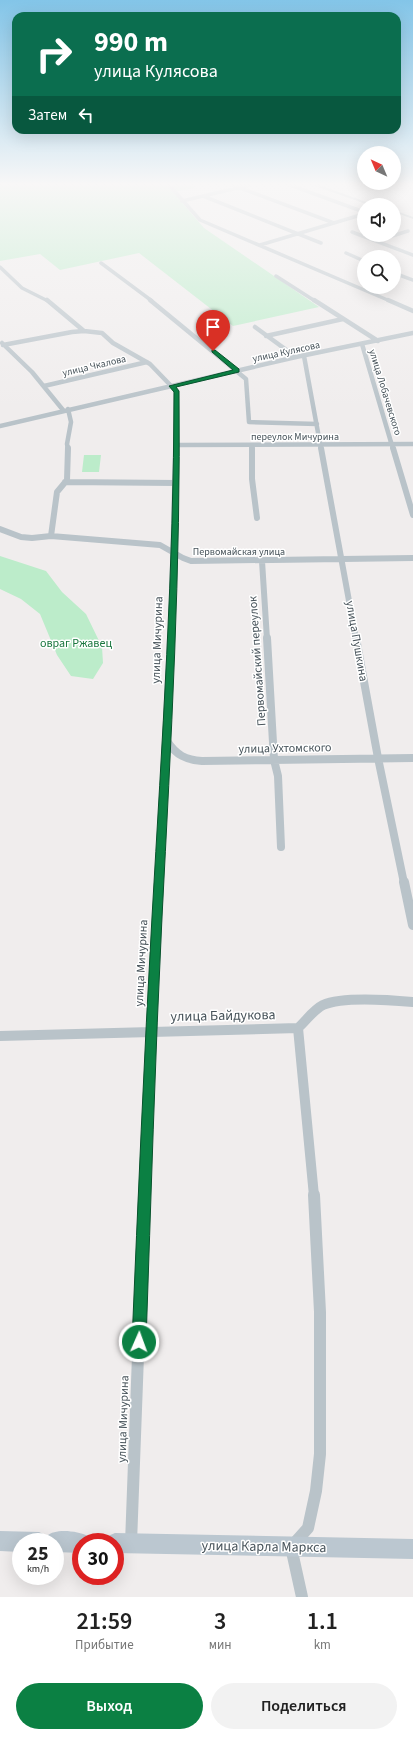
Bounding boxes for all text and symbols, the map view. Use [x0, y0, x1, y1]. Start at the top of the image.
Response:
text: 990 m [94, 22, 168, 62]
icon: right [28, 28, 80, 80]
text: улица Кулясова [94, 59, 218, 84]
icon: left [75, 104, 97, 126]
text: Затем [28, 105, 67, 126]
north arrow [357, 146, 401, 190]
map controls [357, 146, 401, 294]
button: sound [357, 198, 401, 242]
button: search [357, 250, 401, 294]
pin [196, 310, 230, 351]
icon: arrive [202, 316, 224, 338]
street label: улица Кулясова [251, 338, 321, 366]
street label: улица Лобачевского [365, 348, 405, 437]
street label: улица Чкалова [61, 352, 127, 380]
street label: переулок Мичурина [251, 430, 339, 444]
street label: Первомайская улица [193, 545, 285, 559]
street label: Первомайский переулок [244, 595, 271, 727]
street label: улица Мичурина [147, 596, 168, 684]
street label: улица Пушкина [341, 599, 372, 683]
park label: овраг Ржавец [40, 635, 112, 652]
street label: улица Ухтомского [238, 739, 332, 758]
street label: улица Мичурина [131, 919, 152, 1007]
street label: улица Байдукова [170, 1005, 276, 1027]
position arrow [118, 1321, 160, 1363]
street label: улица Мичурина [113, 1375, 134, 1463]
speed limit sign: 30 [72, 1533, 124, 1585]
street label: улица Карла Маркса [201, 1536, 327, 1558]
text: 25 [27, 1540, 49, 1568]
text: km/h [27, 1562, 49, 1576]
text: 21:59 [76, 1604, 132, 1639]
text: 3 [214, 1604, 226, 1639]
text: 1.1 [307, 1604, 338, 1639]
text: Прибытие [75, 1636, 134, 1654]
text: мин [209, 1636, 232, 1654]
text: km [314, 1636, 331, 1654]
button: Выход [16, 1683, 203, 1729]
button: Поделиться [211, 1683, 397, 1729]

